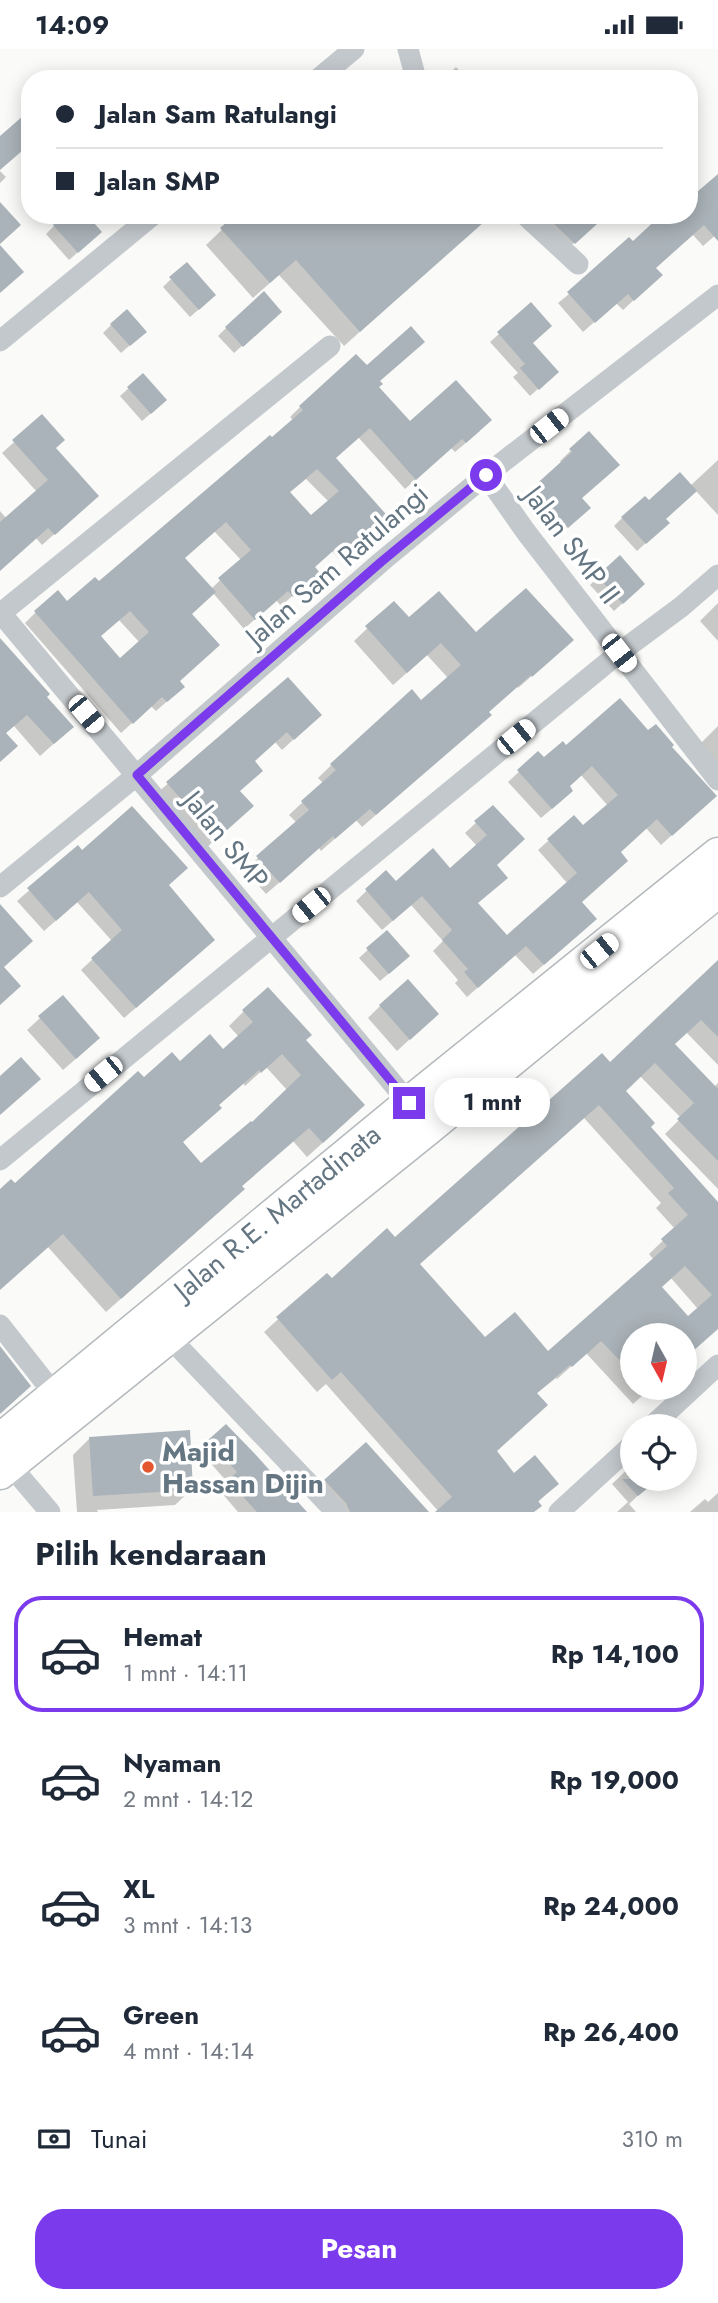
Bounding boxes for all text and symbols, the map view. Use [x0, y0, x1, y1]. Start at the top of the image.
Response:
text: 14:09 [35, 6, 109, 44]
text: Jalan Sam Ratulangi [98, 95, 337, 133]
text: Jalan SMP [98, 162, 220, 200]
car [526, 405, 573, 447]
route start [470, 459, 502, 491]
street label: Jalan Sam Ratulangi [233, 474, 437, 659]
street label: Jalan SMP II [511, 474, 630, 613]
car [598, 630, 641, 676]
car [65, 691, 108, 737]
car [494, 716, 539, 758]
street label: Jalan SMP [171, 779, 279, 898]
car [289, 884, 334, 926]
car [577, 930, 622, 972]
car [81, 1053, 126, 1095]
callout: 1 mnt [434, 1079, 549, 1127]
text: 1 mnt [463, 1085, 521, 1119]
route end [393, 1087, 425, 1119]
street label: Jalan R.E. Martadinata [162, 1114, 389, 1312]
north arrow [620, 1323, 696, 1400]
map controls [620, 1323, 697, 1491]
button: locate [620, 1414, 697, 1491]
place label: Majid Hassan Dijin [162, 1431, 324, 1504]
marker: Majid Hassan Dijin [140, 1459, 156, 1475]
text: Pilih kendaraan [35, 1531, 267, 1577]
text: Hemat [123, 1618, 202, 1656]
icon: car [39, 1623, 102, 1686]
text: Rp 14,100 [551, 1635, 679, 1673]
text: 1 mnt · 14:11 [123, 1656, 248, 1690]
text: Nyaman [123, 1744, 222, 1782]
icon: car [39, 1749, 102, 1812]
text: Rp 19,000 [549, 1761, 679, 1799]
text: 2 mnt · 14:12 [123, 1782, 253, 1816]
text: XL [123, 1870, 155, 1908]
icon: car [39, 1875, 102, 1938]
text: Rp 24,000 [543, 1887, 679, 1925]
text: 3 mnt · 14:13 [123, 1908, 252, 1942]
text: Green [123, 1996, 199, 2034]
icon: car [39, 2001, 102, 2064]
text: Rp 26,400 [543, 2013, 679, 2051]
text: 4 mnt · 14:14 [123, 2034, 254, 2068]
icon: cash [35, 2120, 73, 2158]
text: Tunai [91, 2120, 148, 2158]
text: 310 m [621, 2122, 683, 2156]
button: Pesan [35, 2209, 683, 2289]

